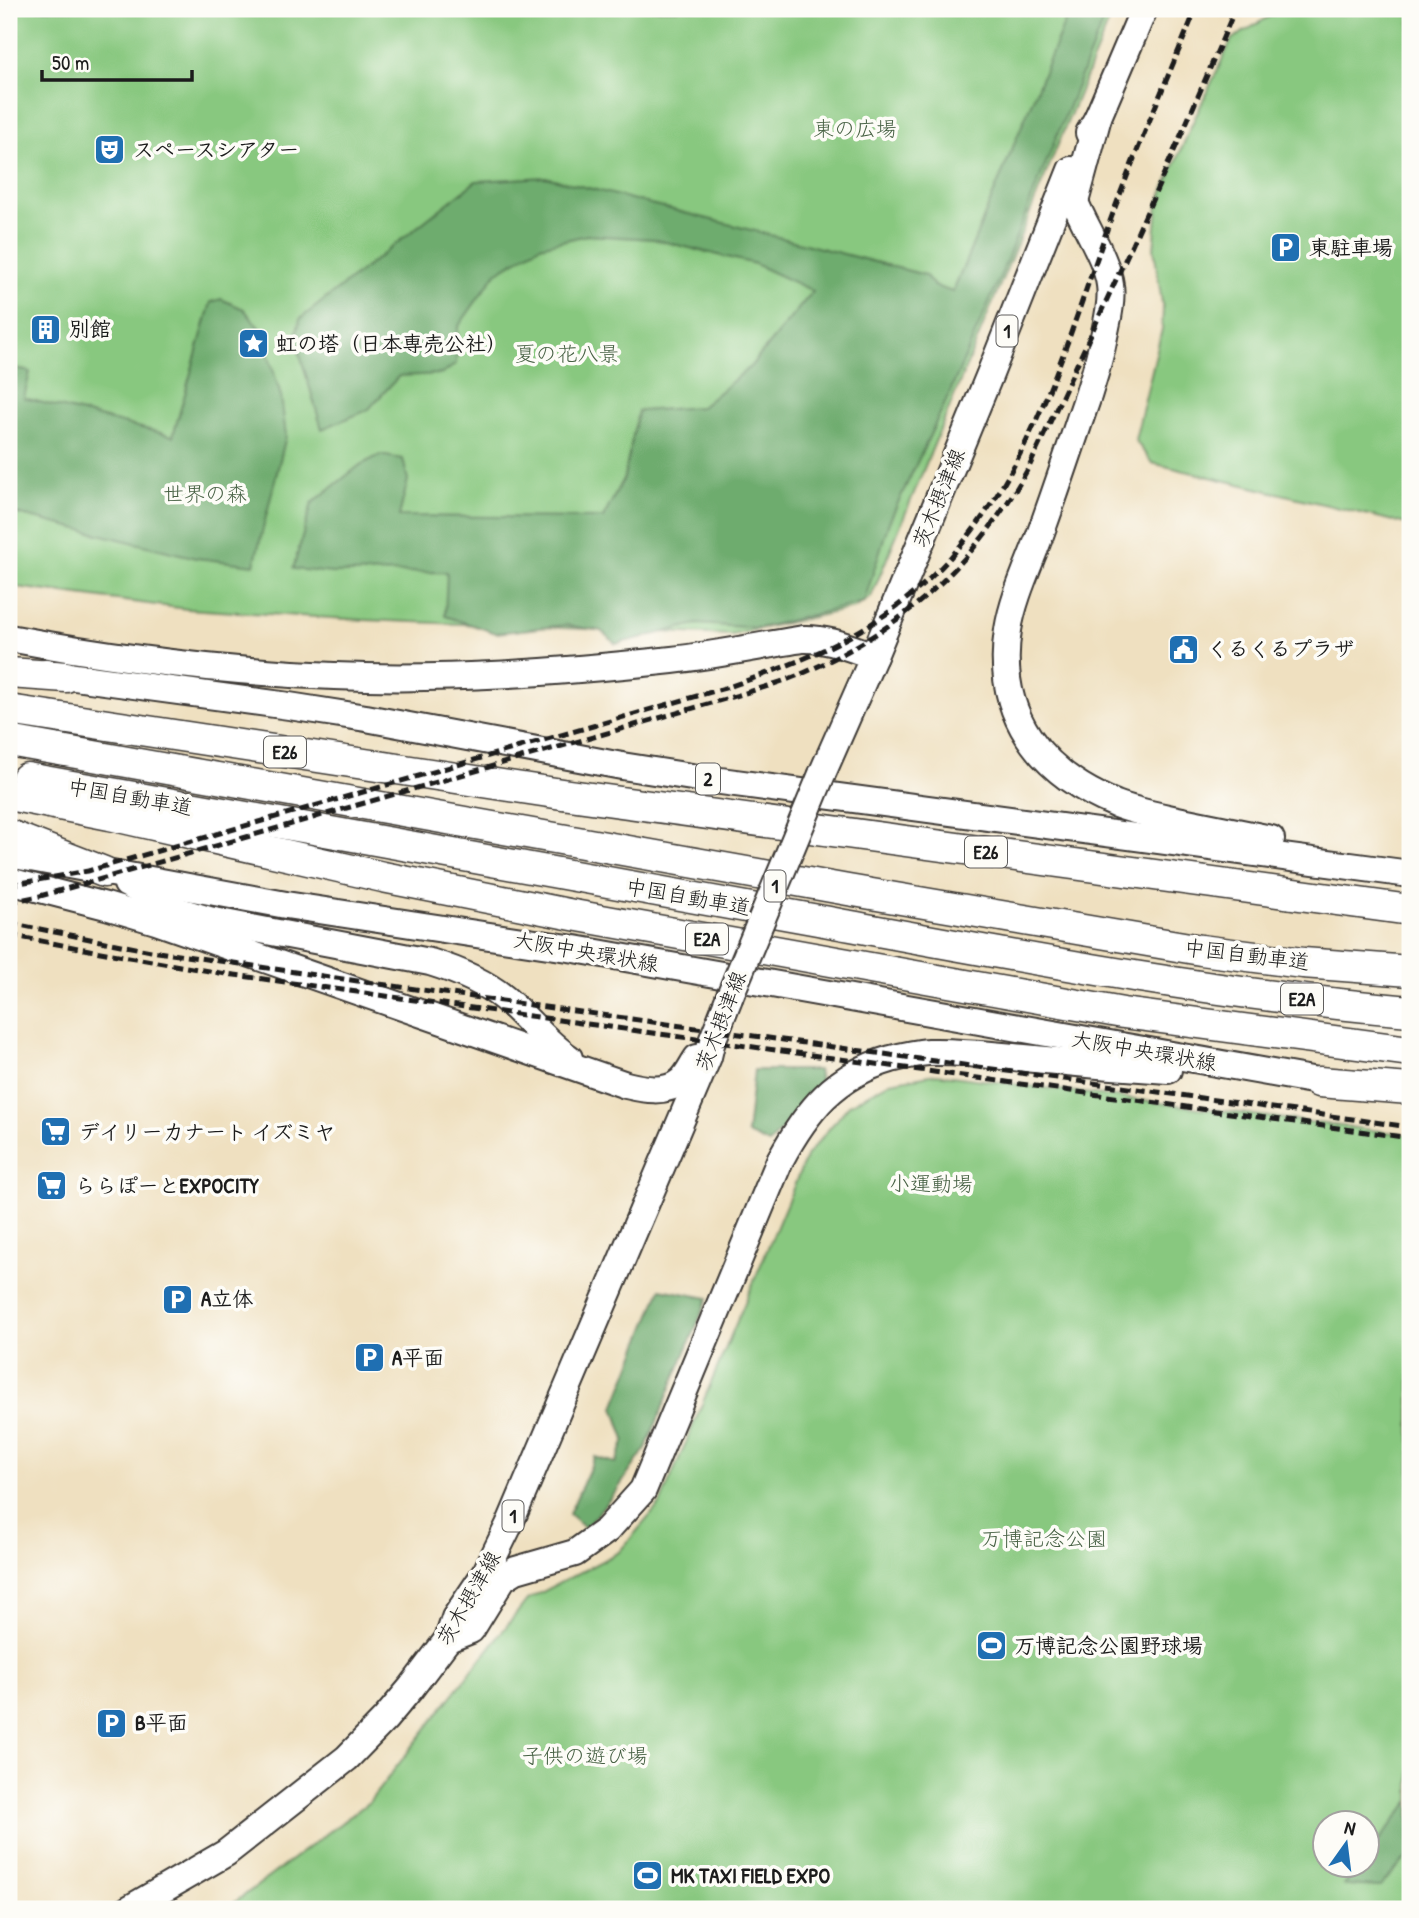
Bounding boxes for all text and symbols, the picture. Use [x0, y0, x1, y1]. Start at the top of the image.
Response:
scale bar [42, 38, 192, 82]
text: 50 m [52, 48, 89, 77]
park label: 東の広場 [813, 114, 897, 143]
theatre icon: スペースシアター [93, 133, 127, 167]
place label: スペースシアター [133, 135, 299, 164]
parking icon: 東駐車場 [1269, 231, 1303, 265]
place label: 東駐車場 [1309, 233, 1393, 262]
building icon: 別館 [29, 312, 63, 346]
place label: 別館 [69, 314, 111, 343]
road number: 1 [996, 316, 1018, 346]
place icon: 虹の塔（日本専売公社） [236, 327, 270, 361]
place label: 虹の塔（日本専売公社） [276, 329, 507, 358]
park label: 夏の花八景 [515, 339, 620, 368]
street label: 茨木摂津線 [905, 444, 972, 552]
park label: 世界の森 [163, 479, 247, 508]
public building icon: くるくるプラザ [1167, 632, 1201, 666]
place label: くるくるプラザ [1207, 634, 1354, 663]
road number: E26 [264, 736, 306, 768]
road number: 2 [696, 764, 720, 794]
street label: 中国自動車道 [66, 771, 195, 822]
road number: E26 [965, 836, 1007, 867]
road number: 1 [764, 870, 786, 902]
street label: 中国自動車道 [624, 871, 753, 922]
road number: E2A [686, 923, 728, 954]
street label: 大阪中央環状線 [511, 924, 661, 979]
street label: 中国自動車道 [1183, 932, 1311, 977]
street label: 茨木摂津線 [688, 967, 753, 1075]
road number: E2A [1281, 984, 1323, 1015]
street label: 大阪中央環状線 [1069, 1023, 1219, 1078]
supermarket icon: デイリーカナート イズミヤ [39, 1115, 73, 1149]
place label: デイリーカナート イズミヤ [79, 1117, 335, 1146]
supermarket icon: ららぽーとEXPOCITY [35, 1169, 69, 1203]
park label: 小運動場 [889, 1169, 973, 1198]
place label: ららぽーとEXPOCITY [75, 1171, 260, 1200]
parking icon: A立体 [161, 1282, 195, 1316]
place label: A立体 [201, 1284, 253, 1313]
parking icon: A平面 [352, 1341, 386, 1375]
place label: A平面 [392, 1343, 444, 1372]
road number: 1 [503, 1500, 524, 1532]
park label: 万博記念公園 [981, 1524, 1107, 1553]
street label: 茨木摂津線 [430, 1545, 507, 1650]
sports icon: 万博記念公園野球場 [974, 1629, 1008, 1663]
place label: 万博記念公園野球場 [1014, 1631, 1203, 1660]
parking icon: B平面 [95, 1706, 129, 1740]
place label: B平面 [135, 1708, 188, 1737]
park label: 子供の遊び場 [522, 1741, 648, 1770]
north arrow [1310, 1810, 1380, 1880]
text: N [1342, 1814, 1358, 1841]
sports icon: MK TAXI FIELD EXPO [631, 1859, 665, 1893]
place label: MK TAXI FIELD EXPO [671, 1861, 830, 1890]

